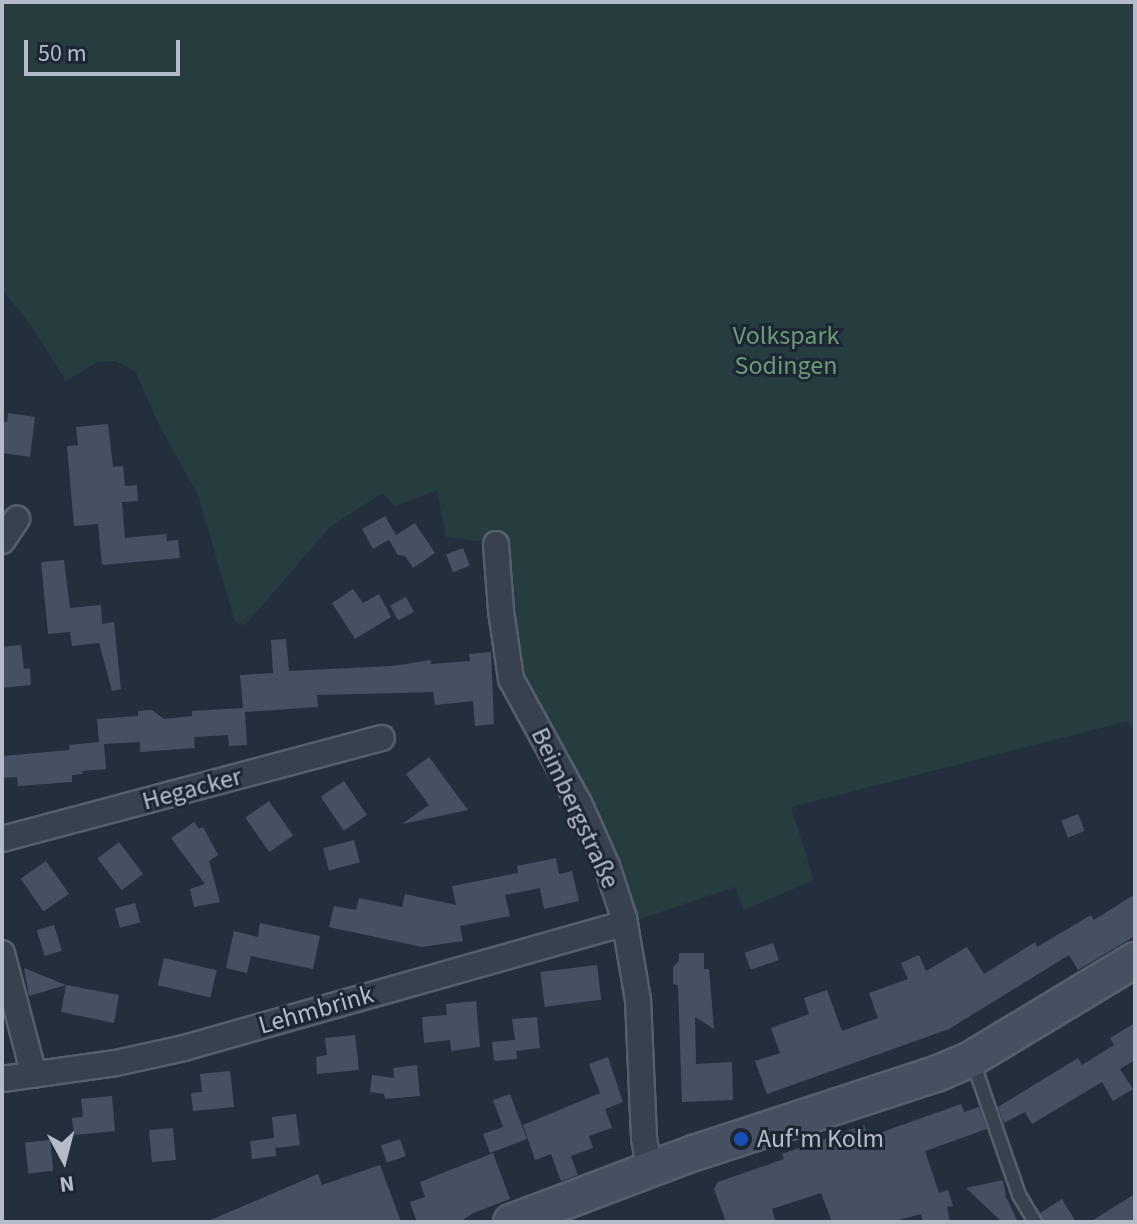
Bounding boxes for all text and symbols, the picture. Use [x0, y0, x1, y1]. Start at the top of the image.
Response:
scale bar [28, 24, 184, 74]
text: 50 m [38, 36, 87, 71]
park label: Volkspark Sodingen [733, 320, 839, 382]
street label: Beimbergstraße [524, 723, 626, 893]
street label: Hegacker [139, 761, 245, 817]
street label: Lehmbrink [255, 979, 377, 1041]
north arrow [24, 1120, 104, 1200]
place label: Auf'm Kolm [757, 1123, 884, 1155]
marker: Auf'm Kolm [732, 1130, 750, 1148]
text: N [58, 1167, 76, 1201]

